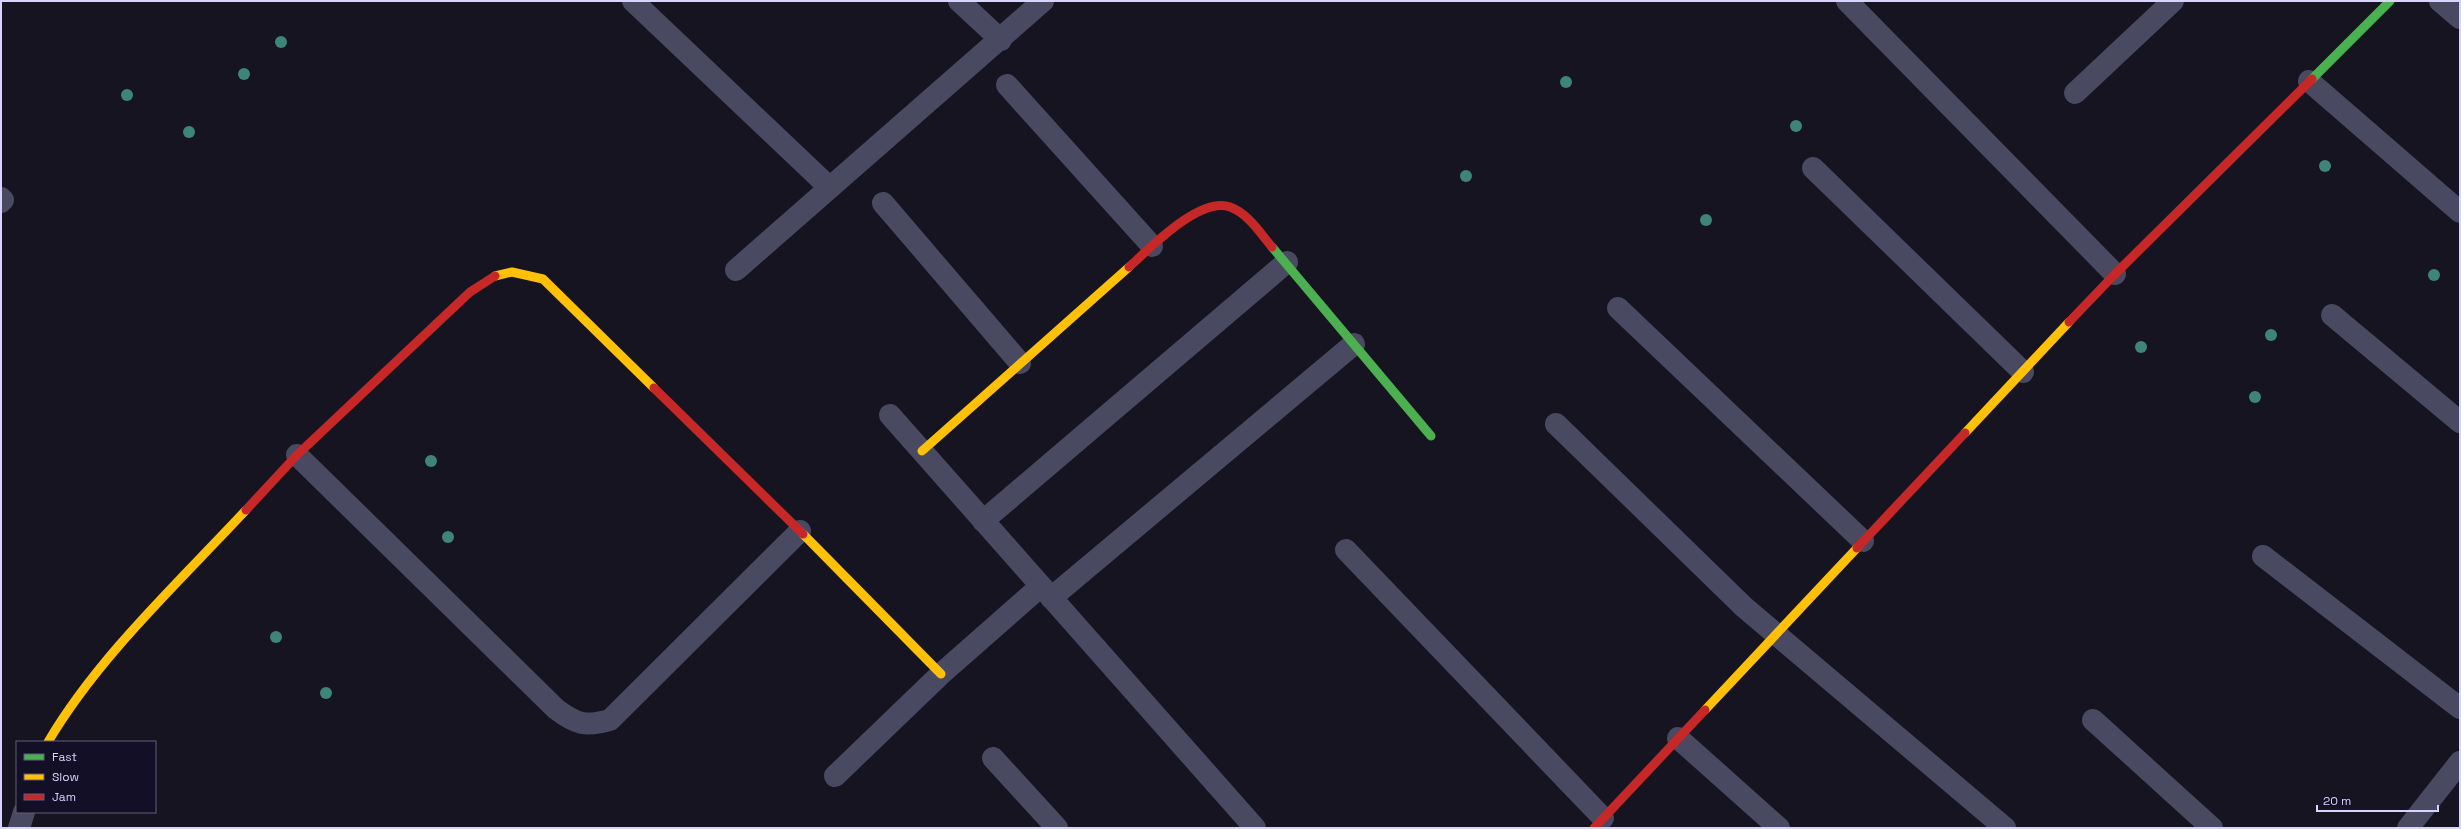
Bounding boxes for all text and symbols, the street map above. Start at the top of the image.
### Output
legend [16,741,156,813]
text: Fast [52,749,77,765]
text: Slow [52,769,79,785]
scale bar [2317,787,2438,813]
text: Jam [52,789,76,805]
text: 20 m [2323,793,2351,809]

